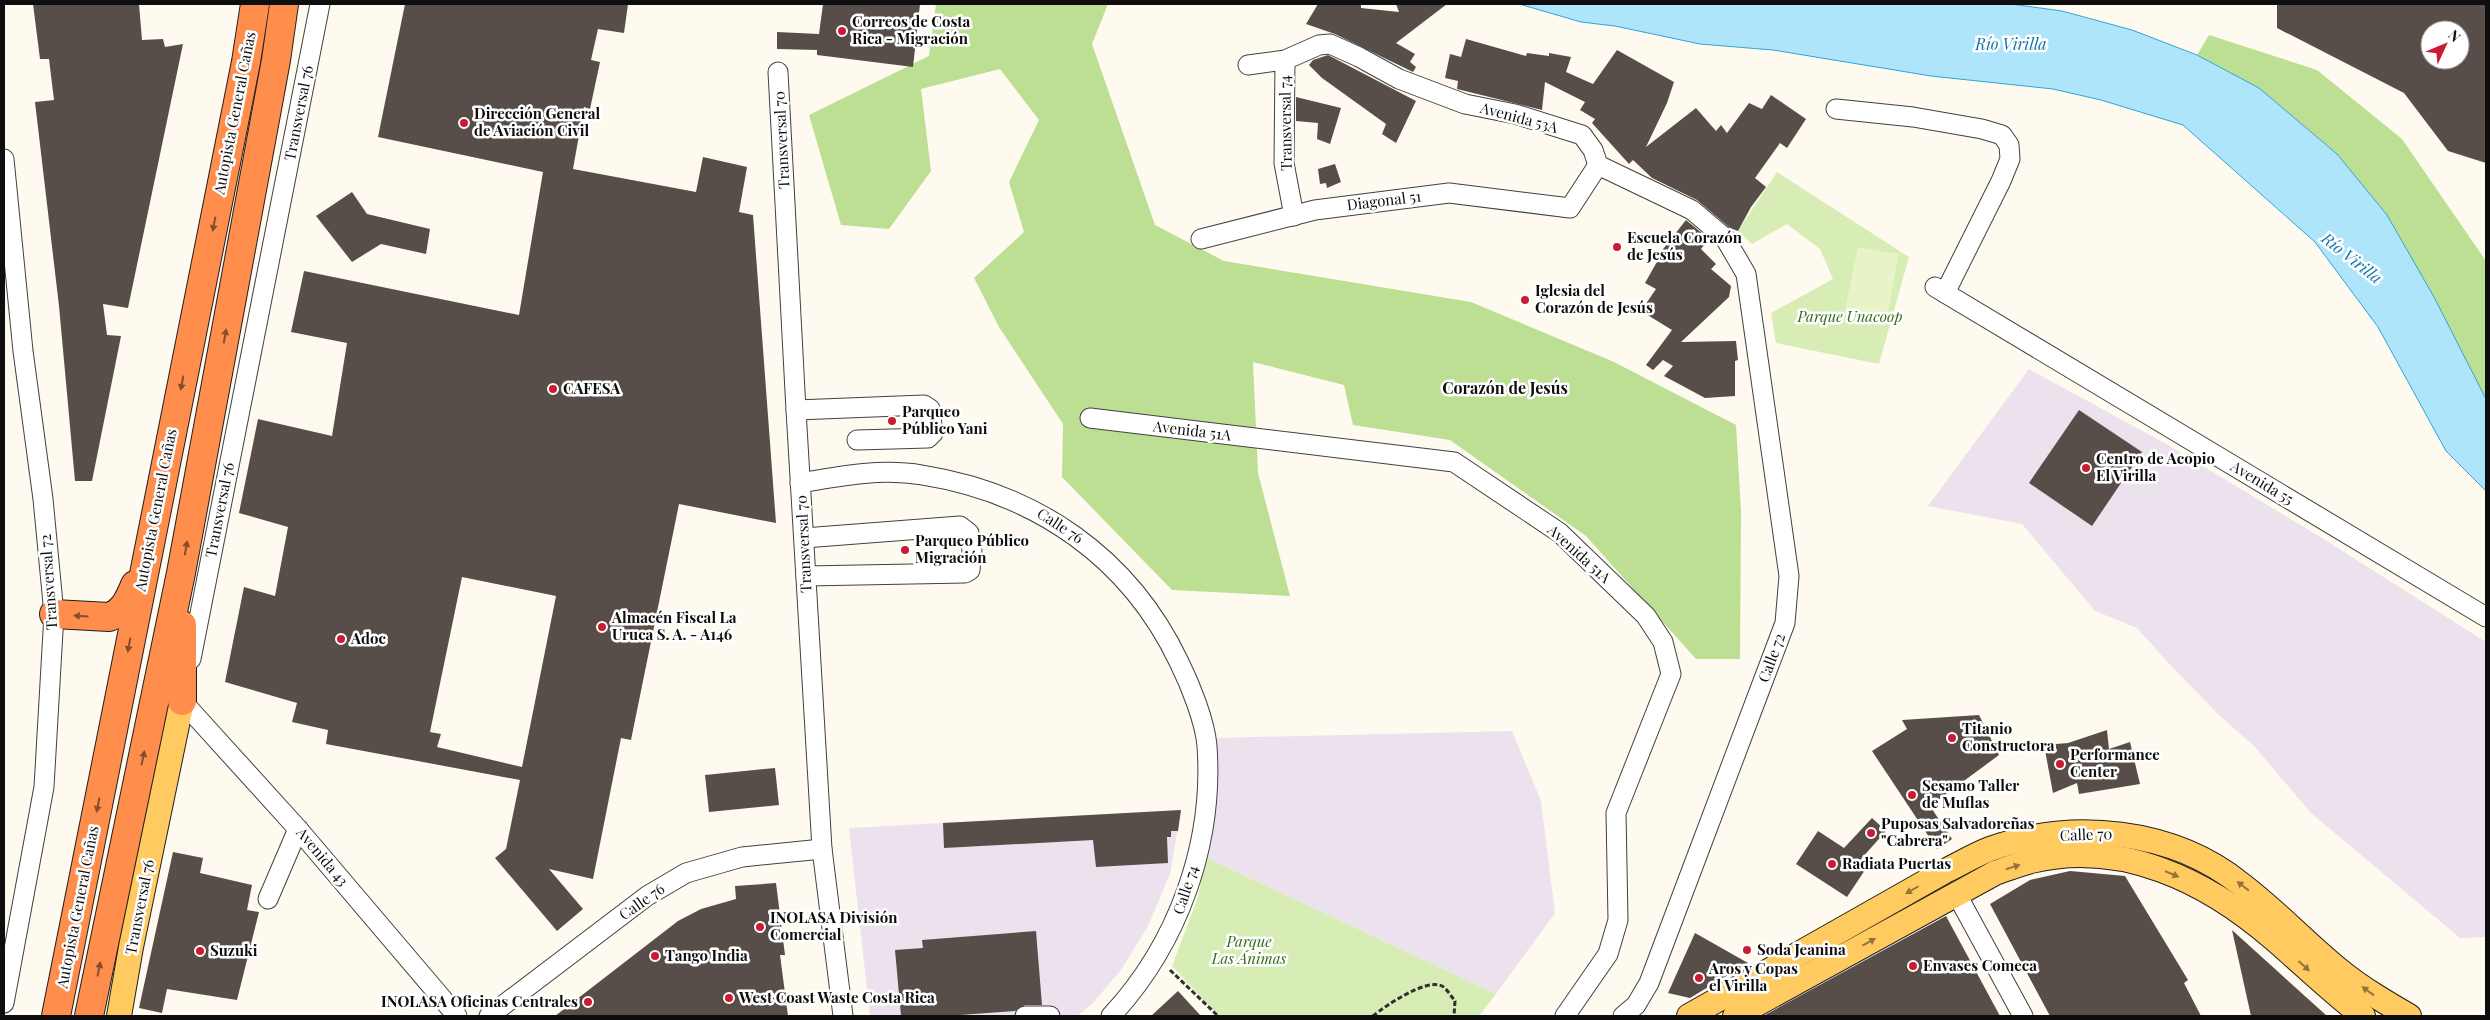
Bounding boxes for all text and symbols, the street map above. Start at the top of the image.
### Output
place label: Correos de Costa Rica - Migración [852,11,971,48]
north arrow [2420,20,2470,70]
marker: Correos de Costa Rica - Migración [836,25,848,37]
text: N [2444,25,2465,46]
street label: Autopista General Cañas [208,30,260,197]
water label: Río Virilla [1974,33,2047,54]
street label: Transversal 76 [279,63,317,162]
street label: Transversal 74 [1274,75,1296,171]
street label: Transversal 70 [768,91,794,189]
street label: Avenida 53A [1477,97,1561,137]
place label: Dirección General de Aviación Civil [474,103,600,140]
marker: Dirección General de Aviación Civil [458,117,470,129]
street label: Diagonal 51 [1345,185,1423,214]
one-way arrow [209,216,217,232]
place label: Escuela Corazón de Jesús [1627,227,1743,264]
water label: Río Virilla [2317,227,2387,288]
marker: Escuela Corazón de Jesús [1611,241,1623,253]
place label: Iglesia del Corazón de Jesús [1535,280,1653,317]
marker: Iglesia del Corazón de Jesús [1519,294,1531,306]
park label: Parque Unacoop [1796,306,1903,326]
one-way arrow [222,328,230,344]
one-way arrow [177,375,185,391]
district label: Corazón de Jesús [1442,377,1568,398]
place label: CAFESA [563,378,621,398]
marker: CAFESA [547,383,559,395]
place label: Parqueo Público Yani [902,401,988,438]
marker: Parqueo Público Yani [886,415,898,427]
street label: Avenida 51A [1151,415,1233,445]
street label: Autopista General Cañas [129,427,181,594]
place label: Centro de Acopio El Virilla [2096,448,2215,485]
street label: Avenida 55 [2227,455,2298,509]
street label: Transversal 76 [200,460,238,559]
marker: Centro de Acopio El Virilla [2080,462,2092,474]
street label: Transversal 70 [790,495,816,593]
street label: Calle 76 [1034,503,1088,548]
street label: Avenida 51A [1543,519,1616,587]
place label: Parqueo Público Migración [915,530,1029,567]
street label: Transversal 72 [35,533,61,631]
one-way arrow [182,540,190,555]
marker: Parqueo Público Migración [899,544,911,556]
place label: Almacén Fiscal La Uruca S. A. - A146 [611,607,737,644]
one-way arrow [72,611,88,619]
marker: Almacén Fiscal La Uruca S. A. - A146 [596,621,608,633]
place label: Adoc [350,628,386,648]
street label: Calle 72 [1753,630,1789,685]
marker: Adoc [335,633,347,645]
one-way arrow [125,638,133,654]
place label: Titanio Constructora [1962,718,2055,755]
marker: Titanio Constructora [1946,732,1958,744]
place label: Performance Center [2070,744,2160,781]
one-way arrow [139,750,147,766]
marker: Performance Center [2054,758,2066,770]
place label: Sesamo Taller de Muflas [1922,775,2019,812]
marker: Sesamo Taller de Muflas [1906,789,1918,801]
one-way arrow [94,797,102,813]
place label: Puposas Salvadoreñas "Cabrera" [1881,813,2034,850]
street label: Avenida 43 [292,822,353,890]
street label: Calle 70 [2059,823,2113,845]
street label: Autopista General Cañas [51,824,103,991]
marker: Puposas Salvadoreñas "Cabrera" [1865,827,1877,839]
place label: Radiata Puertas [1842,853,1951,873]
street label: Transversal 76 [120,857,158,956]
marker: Radiata Puertas [1826,858,1838,870]
one-way arrow [2006,862,2021,870]
street label: Calle 74 [1168,863,1202,917]
one-way arrow [2165,870,2179,878]
street label: Calle 76 [615,878,668,924]
one-way arrow [2237,881,2250,892]
one-way arrow [1906,885,1919,894]
place label: INOLASA División Comercial [770,907,898,944]
marker: INOLASA División Comercial [754,921,766,933]
park label: Parque Las Ánimas [1211,931,1287,968]
one-way arrow [1863,937,1876,946]
place label: Soda Jeanina [1757,939,1846,959]
place label: Suzuki [210,940,258,960]
marker: Soda Jeanina [1741,944,1753,956]
marker: Suzuki [194,945,206,957]
place label: Tango India [665,945,748,965]
marker: Tango India [649,950,661,962]
place label: Envases Comeca [1923,955,2037,975]
place label: Aros y Copas el Virilla [1708,958,1798,995]
one-way arrow [95,960,103,976]
marker: Envases Comeca [1907,960,1919,972]
one-way arrow [2297,960,2309,972]
marker: Aros y Copas el Virilla [1693,972,1705,984]
one-way arrow [2361,986,2374,996]
place label: West Coast Waste Costa Rica [738,987,935,1007]
place label: INOLASA Oficinas Centrales [381,991,578,1011]
marker: West Coast Waste Costa Rica [723,992,735,1004]
marker: INOLASA Oficinas Centrales [582,996,594,1008]

